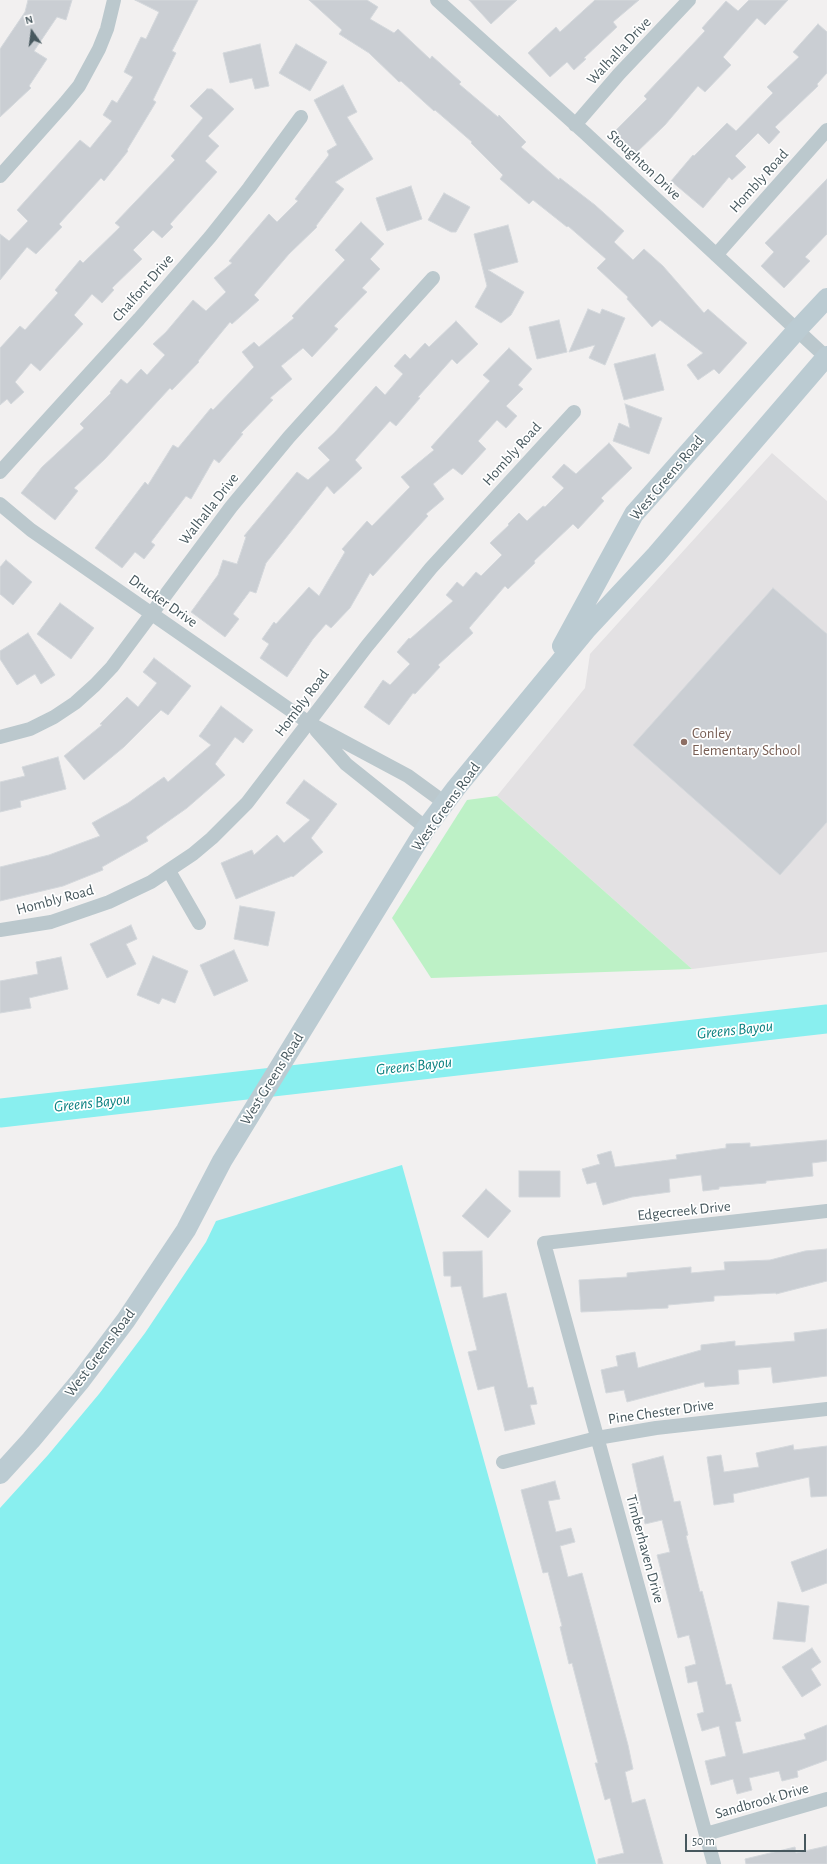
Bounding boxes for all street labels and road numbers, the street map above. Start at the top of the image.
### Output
street label: Walhalla Drive [583,13,655,89]
street label: Stoughton Drive [603,126,685,204]
street label: Hombly Road [726,146,792,216]
street label: Chalfont Drive [109,250,177,326]
street label: Hombly Road [479,419,545,489]
street label: West Greens Road [626,432,708,524]
street label: Walhalla Drive [175,470,243,548]
street label: Drucker Drive [125,571,201,631]
street label: Hombly Road [271,666,333,740]
street label: West Greens Road [408,759,484,855]
street label: Hombly Road [14,881,96,919]
street label: West Greens Road [236,1030,308,1128]
street label: Edgecreek Drive [636,1197,732,1225]
street label: West Greens Road [61,1305,139,1401]
street label: Pine Chester Drive [607,1396,715,1428]
street label: Timberhaven Drive [622,1493,668,1605]
street label: Sandbrook Drive [713,1779,811,1823]

